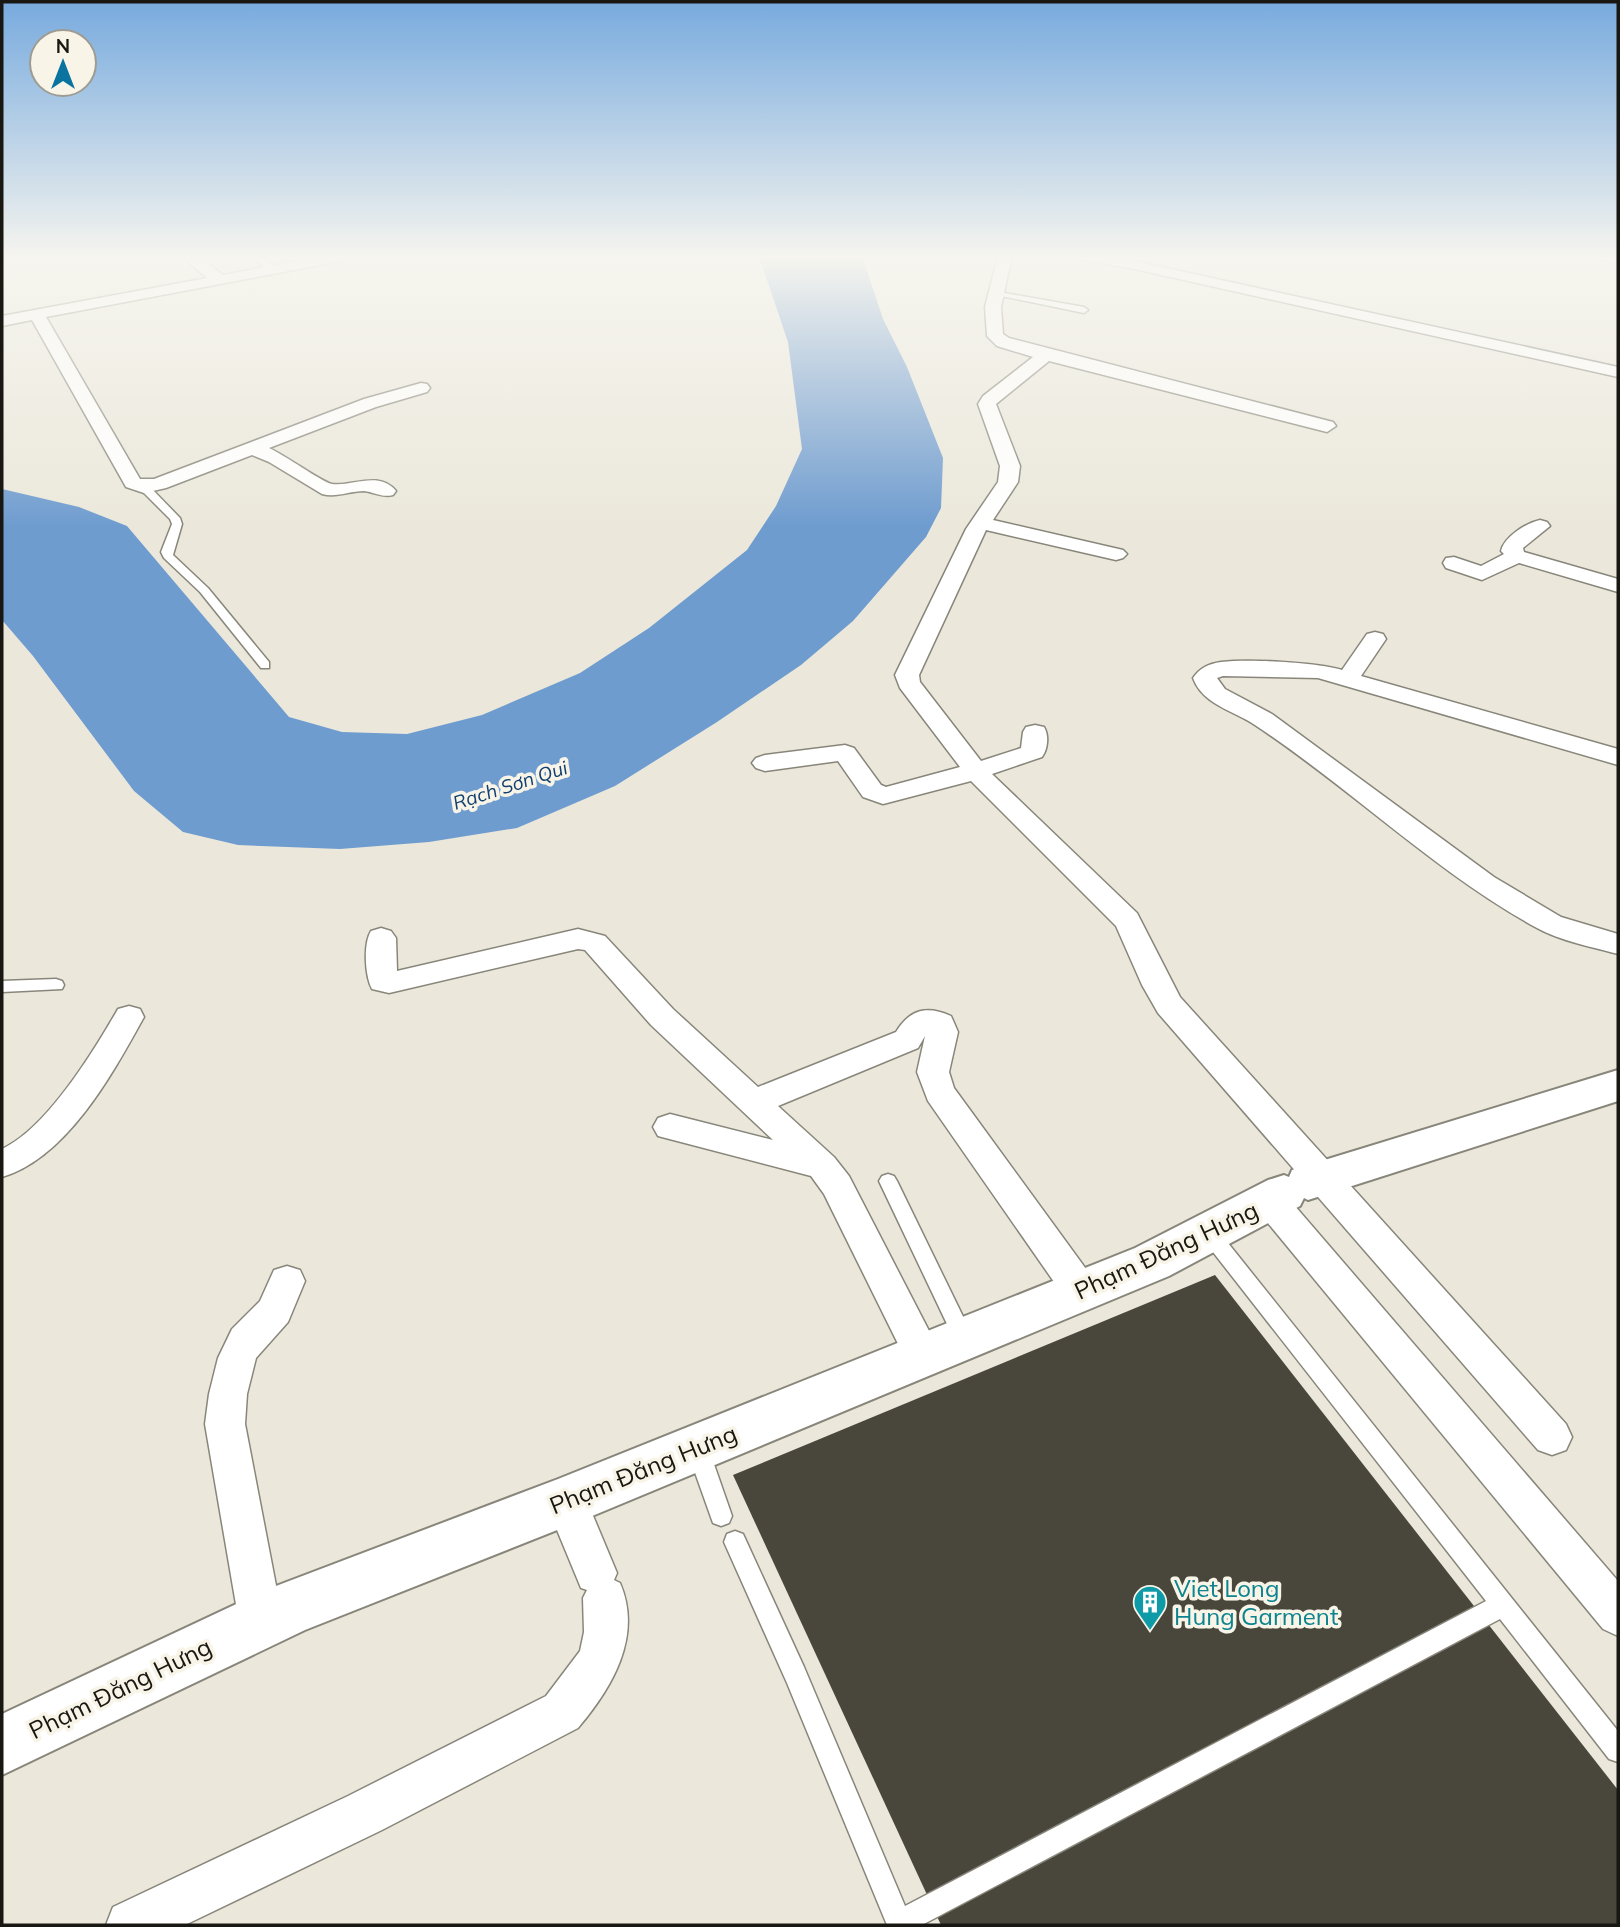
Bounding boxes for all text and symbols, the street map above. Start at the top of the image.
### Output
north arrow [28,28,98,98]
text: N [56,34,70,58]
water label: Rạch Sơn Qui [450,755,571,815]
street label: Phạm Đăng Hưng [1069,1194,1263,1306]
street label: Phạm Đăng Hưng [545,1418,741,1520]
place label: Viet Long Hung Garment [1174,1573,1338,1631]
building icon: Viet Long Hung Garment [1131,1583,1169,1632]
street label: Phạm Đăng Hưng [24,1631,216,1745]

